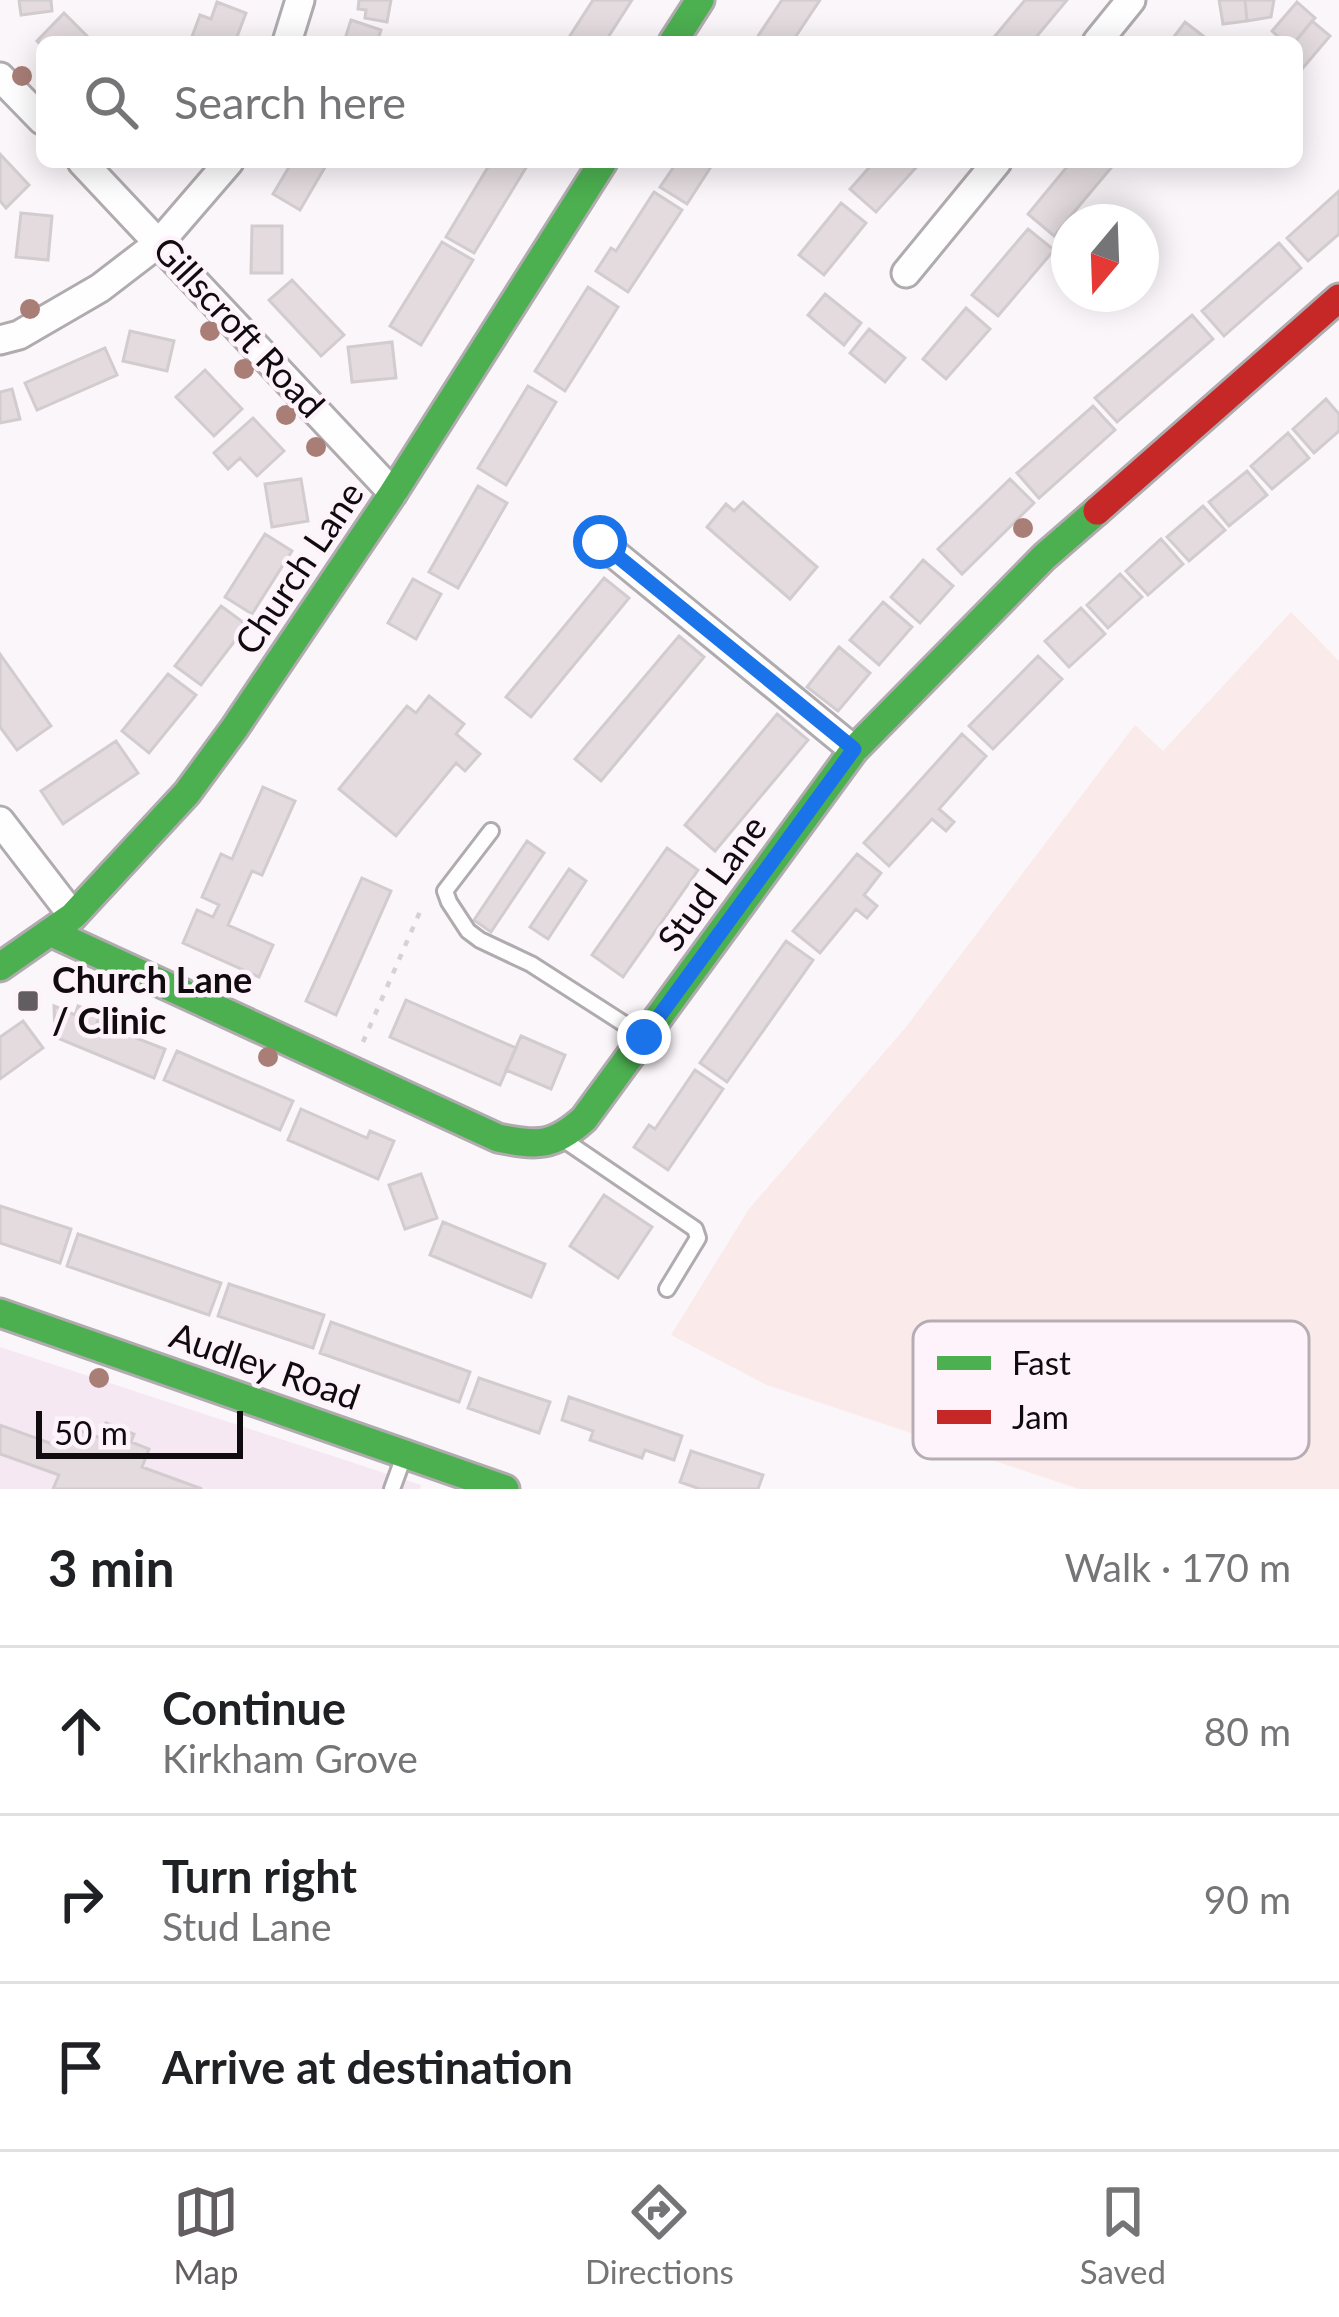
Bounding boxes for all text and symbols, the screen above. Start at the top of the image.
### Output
search box [36,36,1303,168]
icon: search [78,69,144,135]
text: Search here [174,75,406,129]
north arrow [1051,204,1159,312]
street label: Gillscroft Road [145,227,334,426]
street label: Church Lane [224,473,372,662]
route start [573,515,627,569]
street label: Stud Lane [647,806,775,959]
place label: Church Lane / Clinic [52,957,252,1042]
marker: Church Lane / Clinic [15,988,41,1014]
route end [617,1010,671,1064]
street label: Audley Road [165,1312,366,1418]
legend [913,1321,1309,1459]
text: Fast [1012,1342,1071,1382]
text: Jam [1012,1396,1069,1436]
scale bar [36,1405,243,1458]
text: 50 m [54,1412,128,1452]
text: 3 min [48,1537,174,1598]
text: Walk · 170 m [1064,1544,1291,1590]
text: Continue [162,1681,346,1735]
icon: ahead [48,1698,114,1764]
text: 80 m [1204,1708,1291,1754]
text: Kirkham Grove [162,1735,418,1781]
text: Turn right [162,1849,357,1903]
icon: right [48,1866,114,1932]
text: 90 m [1204,1876,1291,1922]
text: Stud Lane [162,1903,332,1949]
icon: arrive [48,2034,114,2100]
text: Arrive at destination [162,2040,573,2094]
tab: Map [173,2179,239,2291]
tab: Directions [585,2179,734,2291]
tab: Saved [1080,2179,1166,2291]

